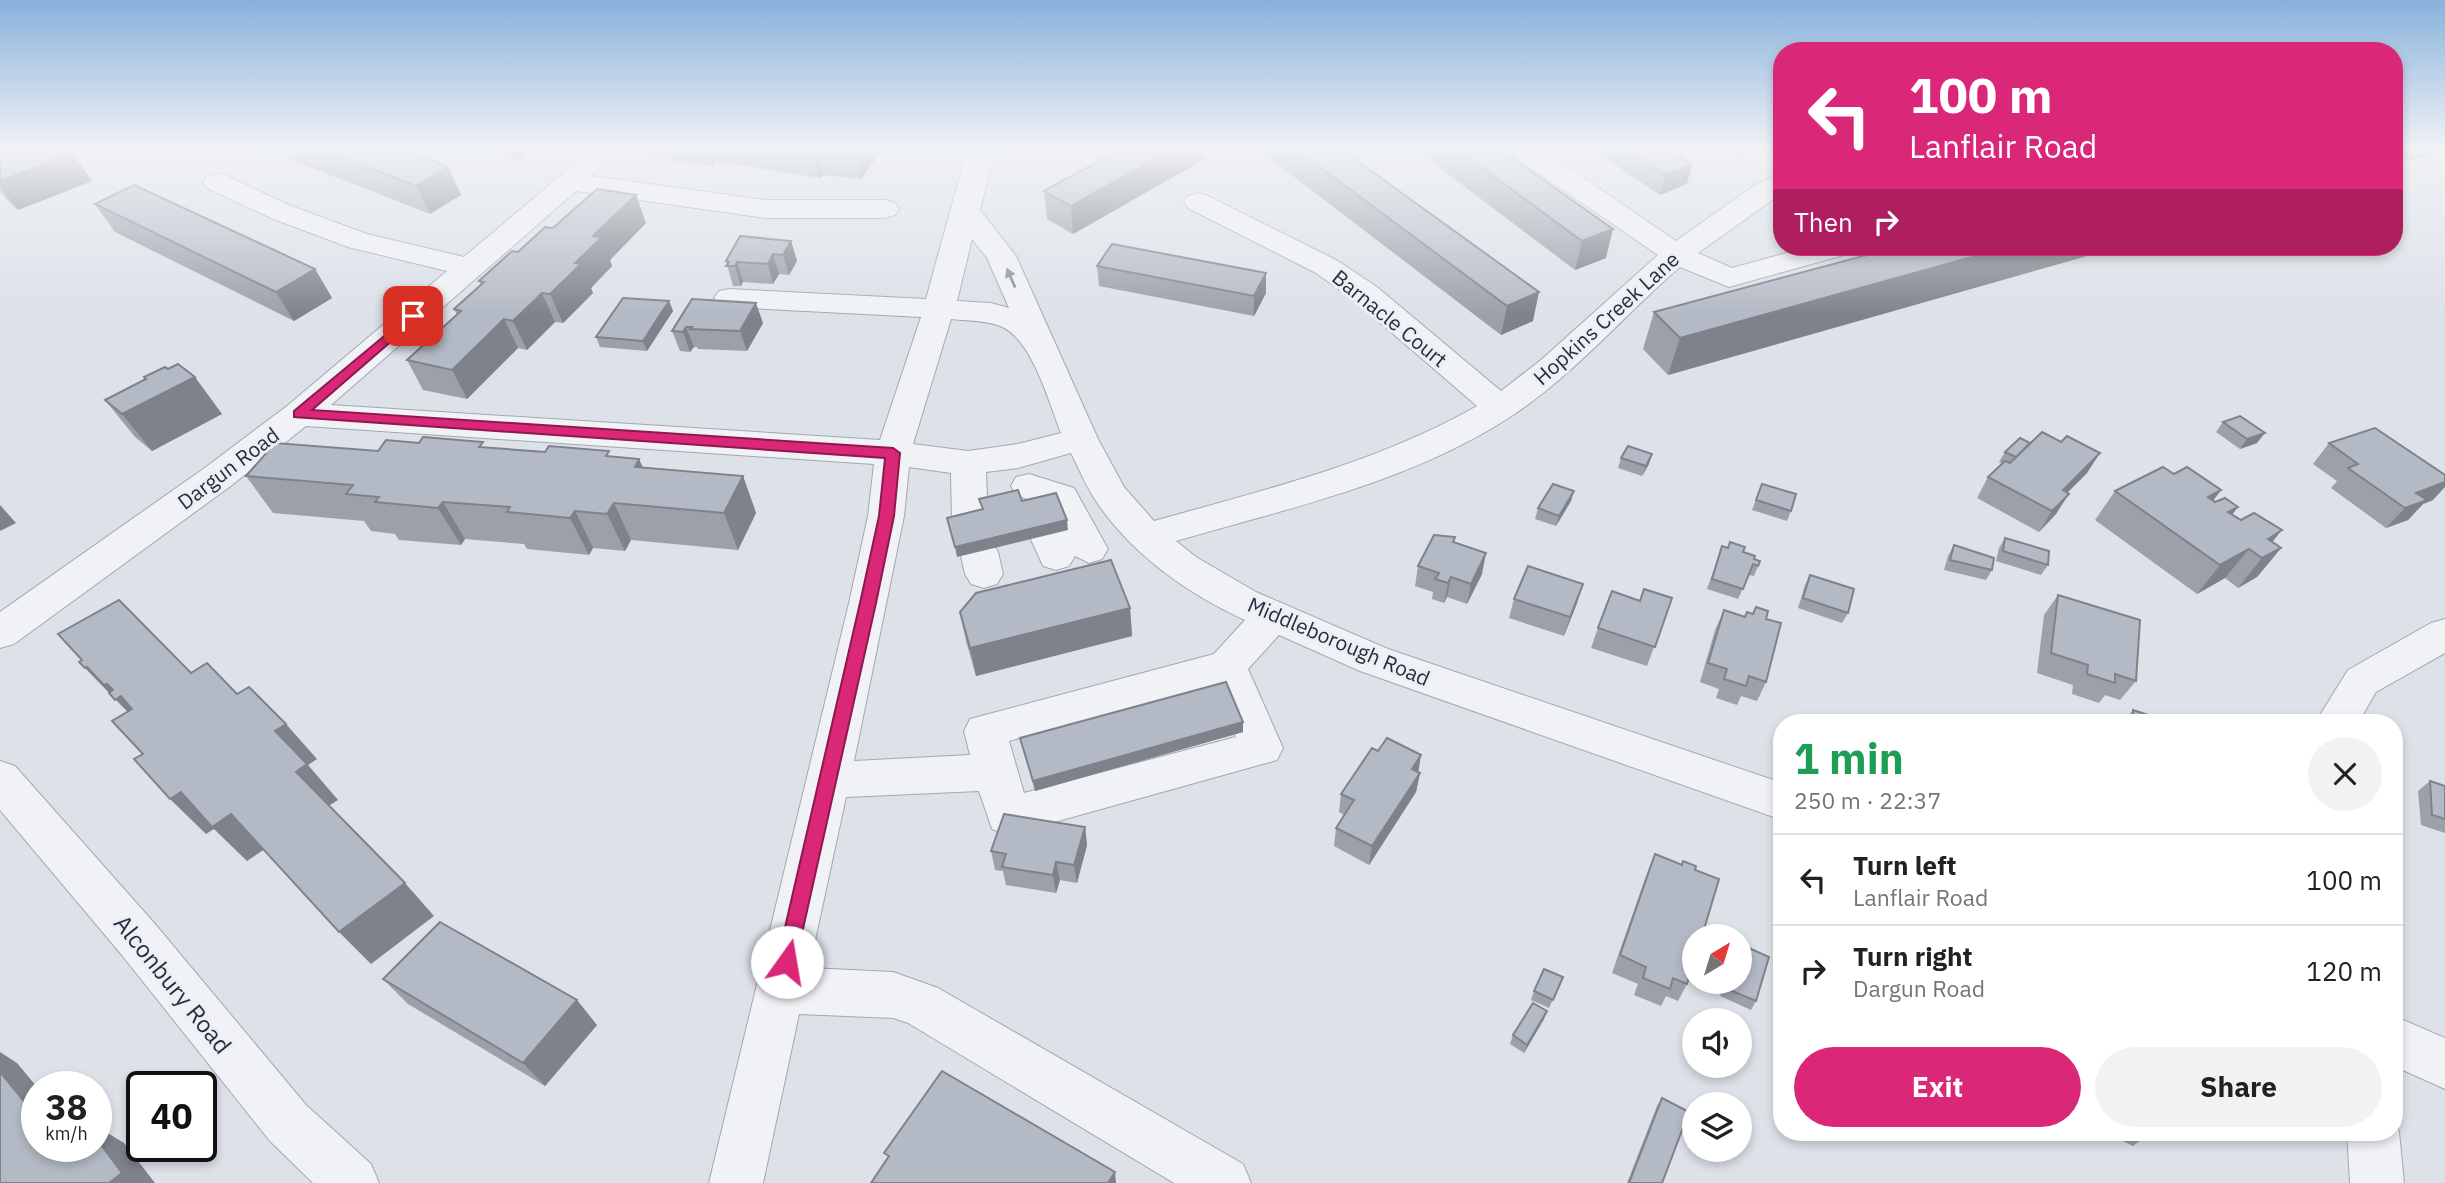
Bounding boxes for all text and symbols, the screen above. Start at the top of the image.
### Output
text: 100 m [1909,63,2053,126]
icon: left [1794,70,1885,161]
text: Lanflair Road [1909,125,2097,167]
icon: right [1867,203,1905,241]
text: Then [1794,205,1853,239]
street label: Hopkins Creek Lane [1527,245,1685,391]
street label: Barnacle Court [1327,263,1453,373]
one-way arrow [1005,267,1016,288]
pin [383,286,443,346]
icon: arrive [394,297,432,335]
street label: Dargun Road [171,421,285,515]
street label: Middleborough Road [1244,590,1434,692]
text: 1 min [1794,731,1904,786]
button: close [2308,737,2382,811]
text: 250 m · 22:37 [1794,785,1941,815]
text: Turn left [1853,848,1956,882]
icon: left [1794,861,1832,899]
text: 100 m [2306,863,2382,897]
text: Lanflair Road [1853,882,1988,912]
street label: Alconbury Road [107,908,239,1060]
north arrow [1682,924,1752,994]
map controls [1682,924,1752,1162]
position arrow [750,925,824,999]
text: Turn right [1853,939,1972,973]
icon: right [1794,952,1832,990]
text: 120 m [2306,954,2382,988]
text: Dargun Road [1853,973,1985,1003]
button: sound [1682,1008,1752,1078]
button: Exit [1794,1047,2081,1127]
button: Share [2095,1047,2382,1127]
speed limit sign: 40 [126,1071,217,1162]
text: 38 [45,1084,88,1130]
button: layers [1682,1092,1752,1162]
text: km/h [45,1122,88,1145]

